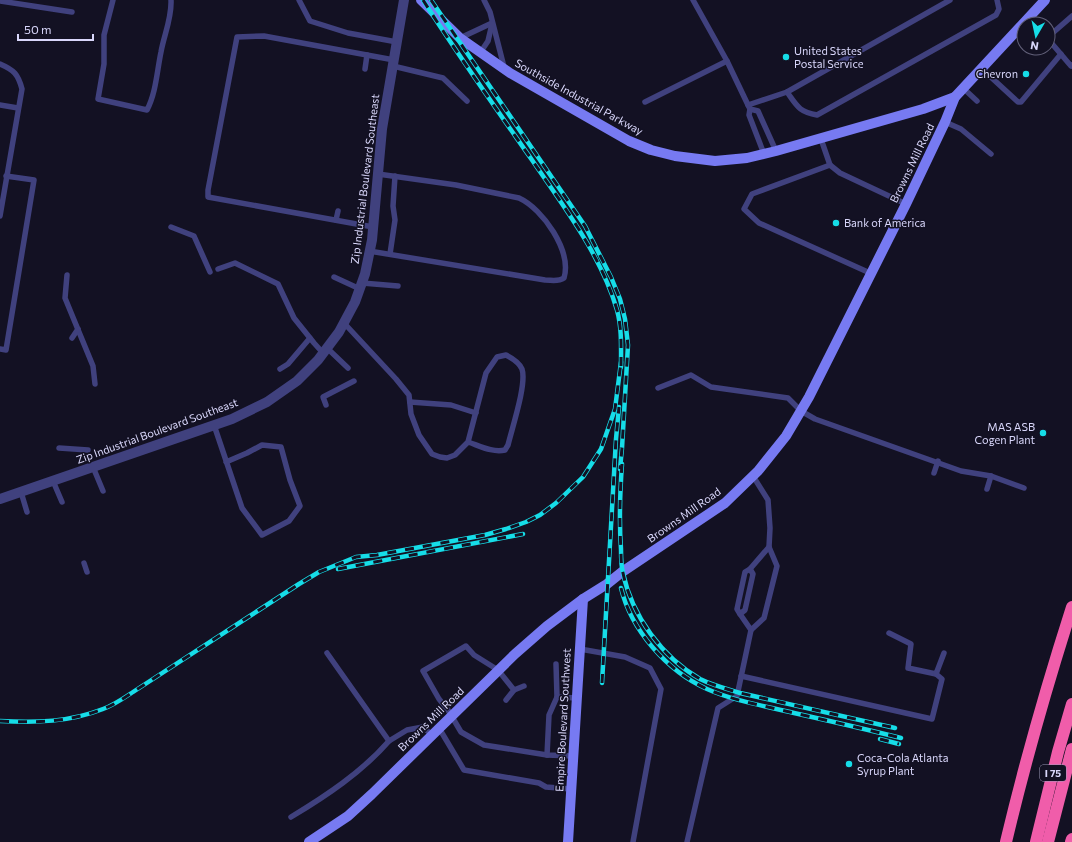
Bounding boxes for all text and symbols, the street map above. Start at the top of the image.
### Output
scale bar [18,16,93,42]
north arrow [1016,16,1056,56]
text: 50 m [24,22,52,36]
text: N [1029,39,1039,53]
place label: United States Postal Service [794,44,864,70]
marker: United States Postal Service [781,52,791,62]
street label: Southside Industrial Parkway [513,56,646,137]
place label: Chevron [976,67,1018,80]
marker: Chevron [1021,69,1031,79]
street label: Zip Industrial Boulevard Southeast [348,93,381,265]
street label: Browns Mill Road [887,121,936,205]
place label: Bank of America [844,216,926,229]
marker: Bank of America [831,218,841,228]
street label: Zip Industrial Boulevard Southeast [74,395,240,466]
place label: MAS ASB Cogen Plant [975,420,1035,446]
marker: MAS ASB Cogen Plant [1038,428,1048,438]
street label: Browns Mill Road [644,484,723,545]
street label: Empire Boulevard Southwest [552,647,573,792]
street label: Browns Mill Road [395,684,466,753]
place label: Coca-Cola Atlanta Syrup Plant [857,751,948,777]
marker: Coca-Cola Atlanta Syrup Plant [844,759,854,769]
road number: I 75 [1040,765,1066,781]

